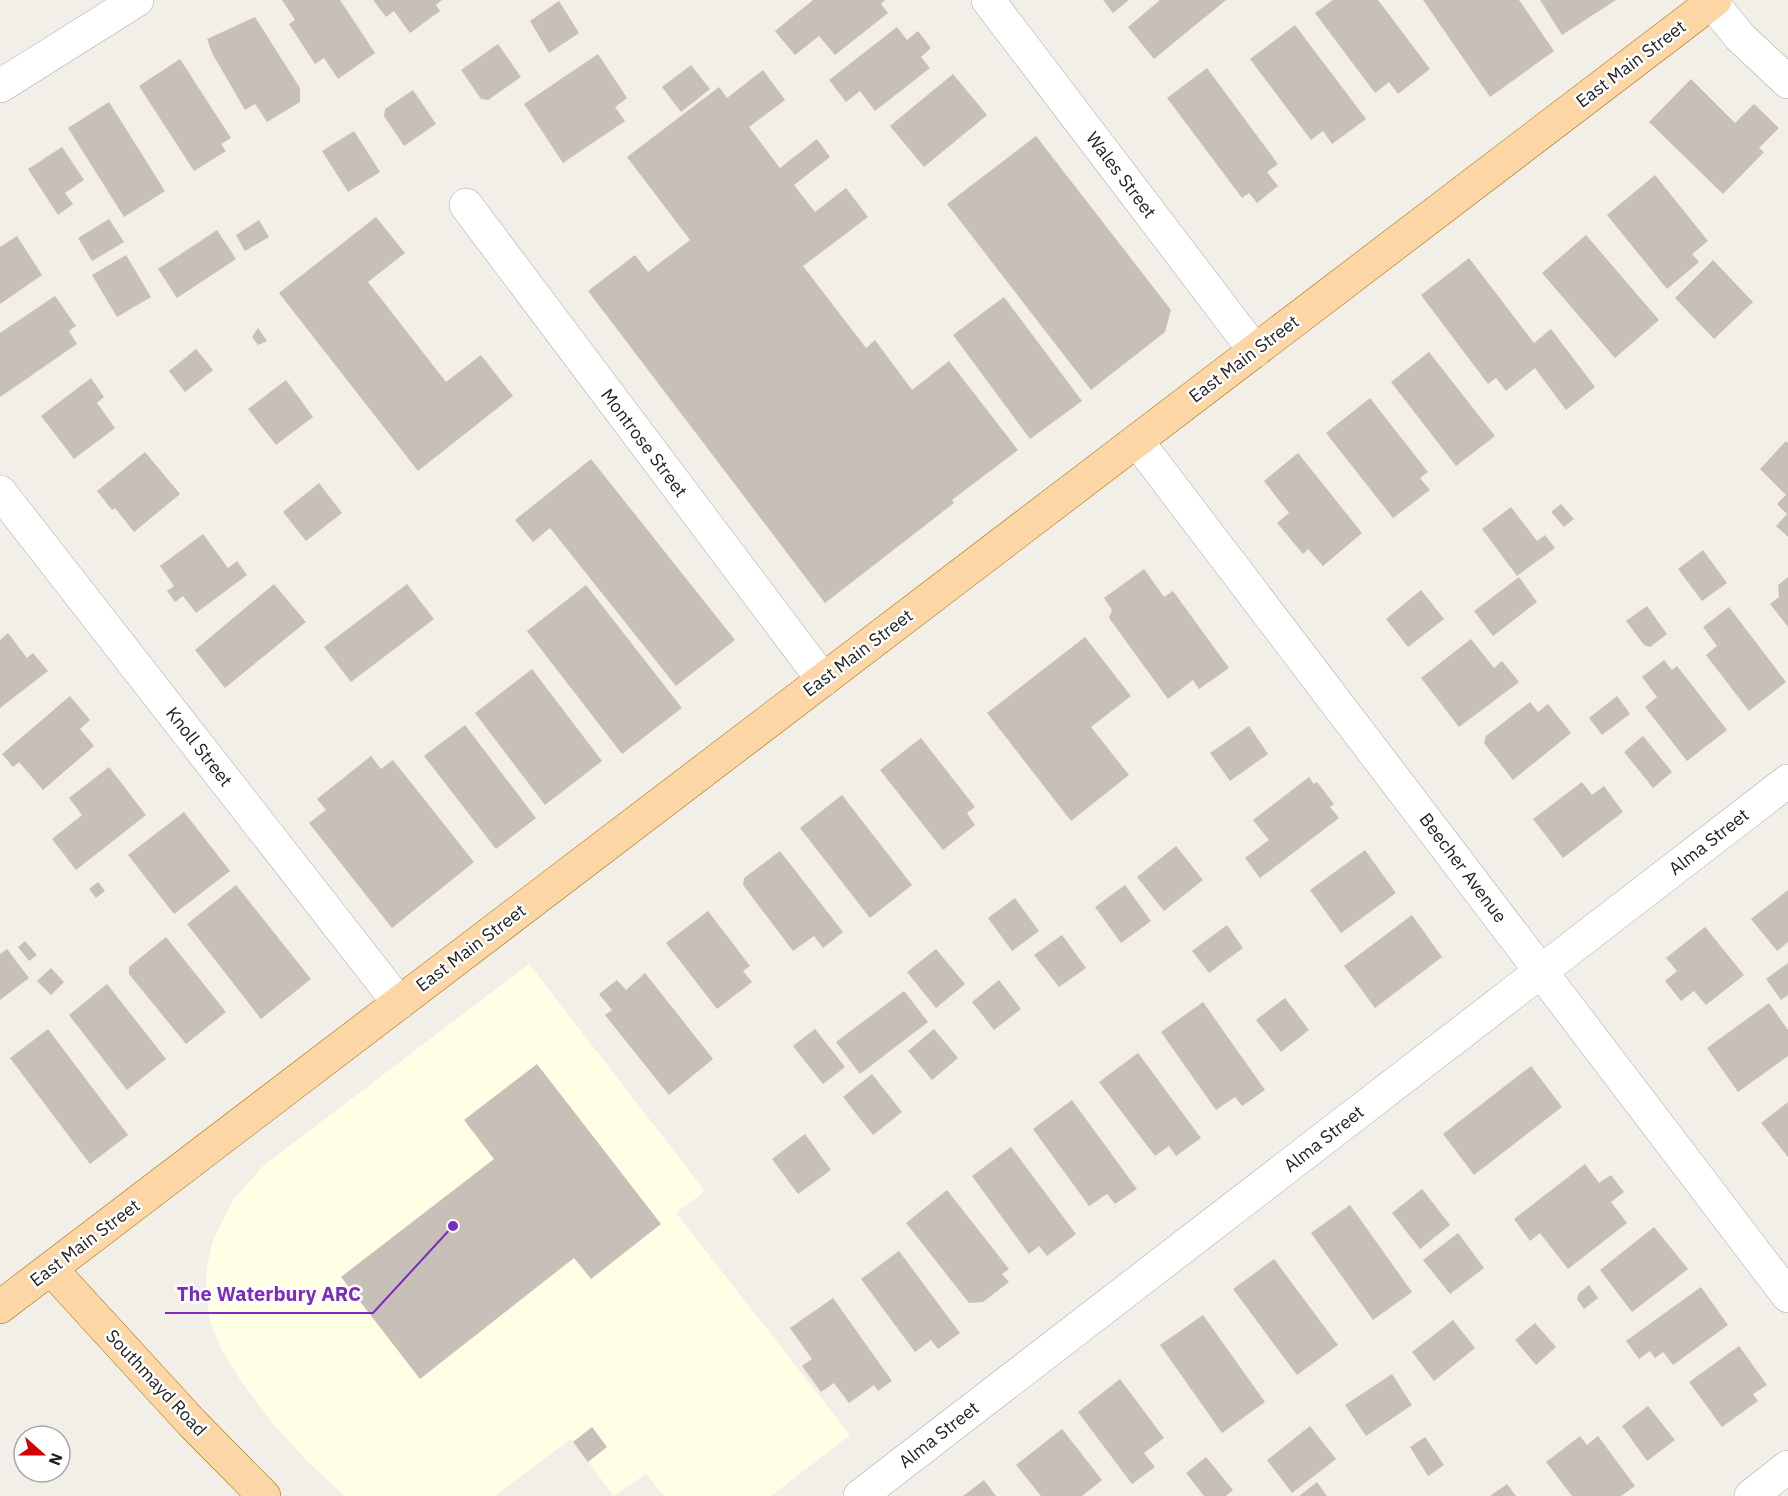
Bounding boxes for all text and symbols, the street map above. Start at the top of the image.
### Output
street label: East Main Street [1571,15,1690,112]
street label: Wales Street [1081,127,1161,223]
street label: East Main Street [1184,310,1303,407]
street label: Montrose Street [596,384,693,502]
street label: East Main Street [798,604,917,701]
street label: Knoll Street [161,702,238,791]
street label: Alma Street [1664,803,1753,880]
street label: Beecher Avenue [1415,808,1512,927]
street label: East Main Street [411,899,530,996]
street label: Alma Street [1279,1100,1368,1177]
street label: East Main Street [25,1194,144,1291]
callout: The Waterbury ARC [165,1275,373,1313]
text: The Waterbury ARC [177,1280,361,1307]
street label: Southmayd Road [101,1325,212,1441]
street label: Alma Street [894,1396,983,1473]
north arrow [12,1424,72,1484]
text: N [45,1450,67,1468]

